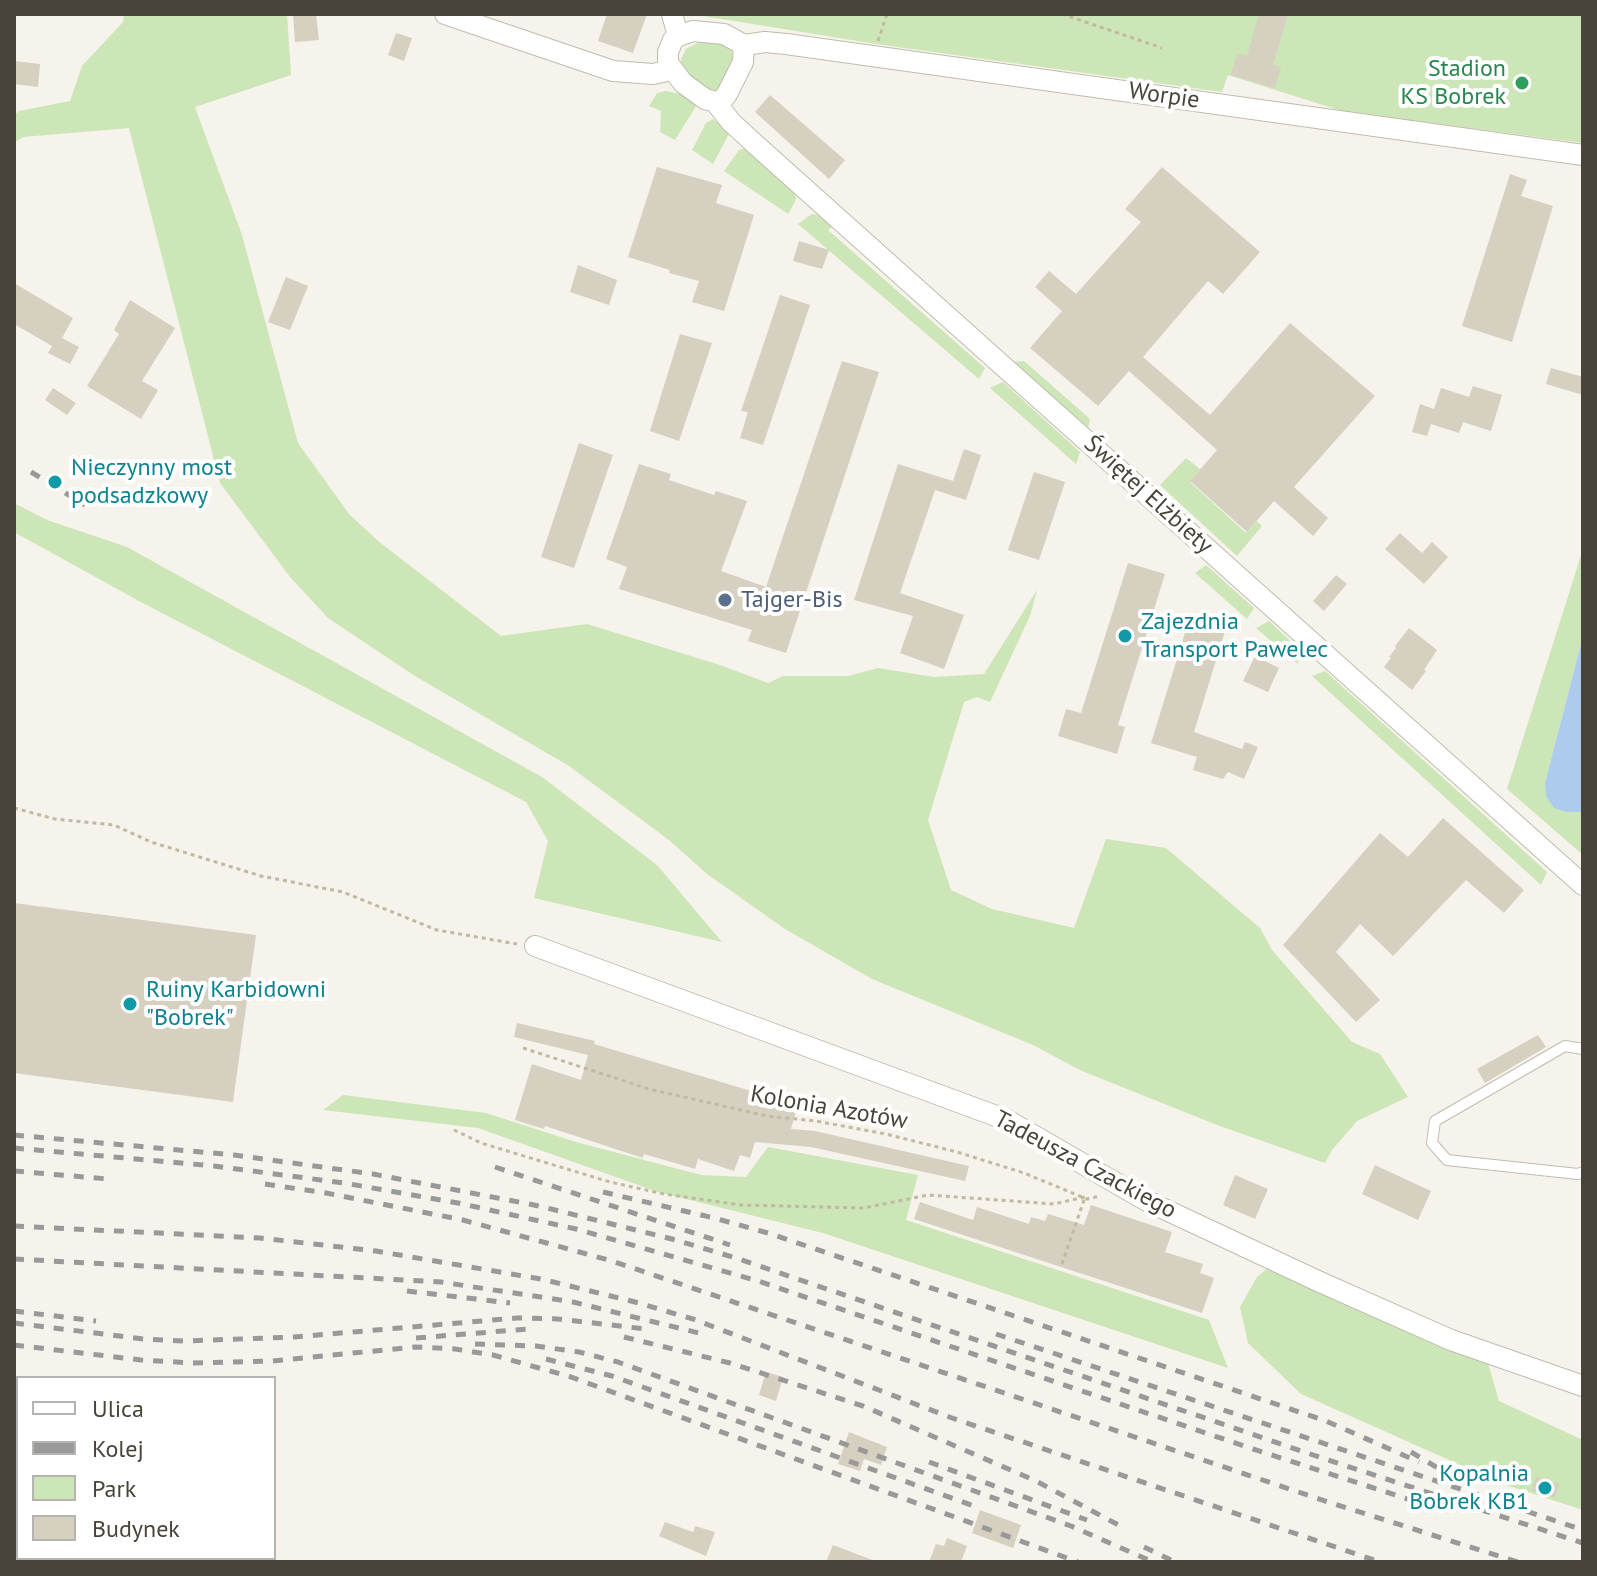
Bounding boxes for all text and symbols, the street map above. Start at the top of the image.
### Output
place label: Stadion KS Bobrek [1401,55,1506,111]
marker: Stadion KS Bobrek [1513,74,1531,92]
street label: Worpie [1127,77,1201,115]
street label: Świętej Elżbiety [1078,430,1218,560]
place label: Nieczynny most podsadzkowy [71,454,232,510]
marker: Nieczynny most podsadzkowy [46,473,64,491]
place label: Tajger-Bis [741,586,843,614]
marker: Tajger-Bis [716,591,734,609]
place label: Zajezdnia Transport Pawelec [1141,608,1328,664]
marker: Zajezdnia Transport Pawelec [1116,627,1134,645]
place label: Ruiny Karbidowni "Bobrek" [146,976,326,1032]
marker: Ruiny Karbidowni "Bobrek" [121,995,139,1013]
street label: Kolonia Azotów [748,1080,910,1136]
street label: Tadeusza Czackiego [989,1105,1181,1225]
legend [16,1376,276,1560]
text: Ulica [92,1393,144,1424]
text: Kolej [92,1433,144,1464]
place label: Kopalnia Bobrek KB1 [1409,1460,1529,1516]
text: Park [92,1473,136,1504]
marker: Kopalnia Bobrek KB1 [1536,1479,1554,1497]
text: Budynek [92,1513,180,1544]

